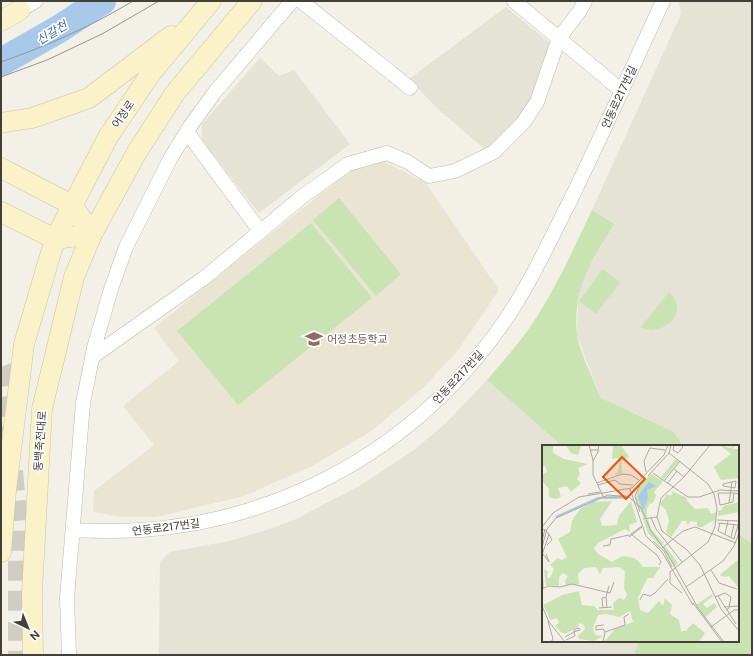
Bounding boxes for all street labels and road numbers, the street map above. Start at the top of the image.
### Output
street label: 언동로217번길 [599,64,639,130]
street label: 어정로 [110,98,136,130]
street label: 언동로217번길 [430,348,486,406]
street label: 동백죽전대로 [32,410,48,472]
street label: 언동로217번길 [131,517,201,537]

